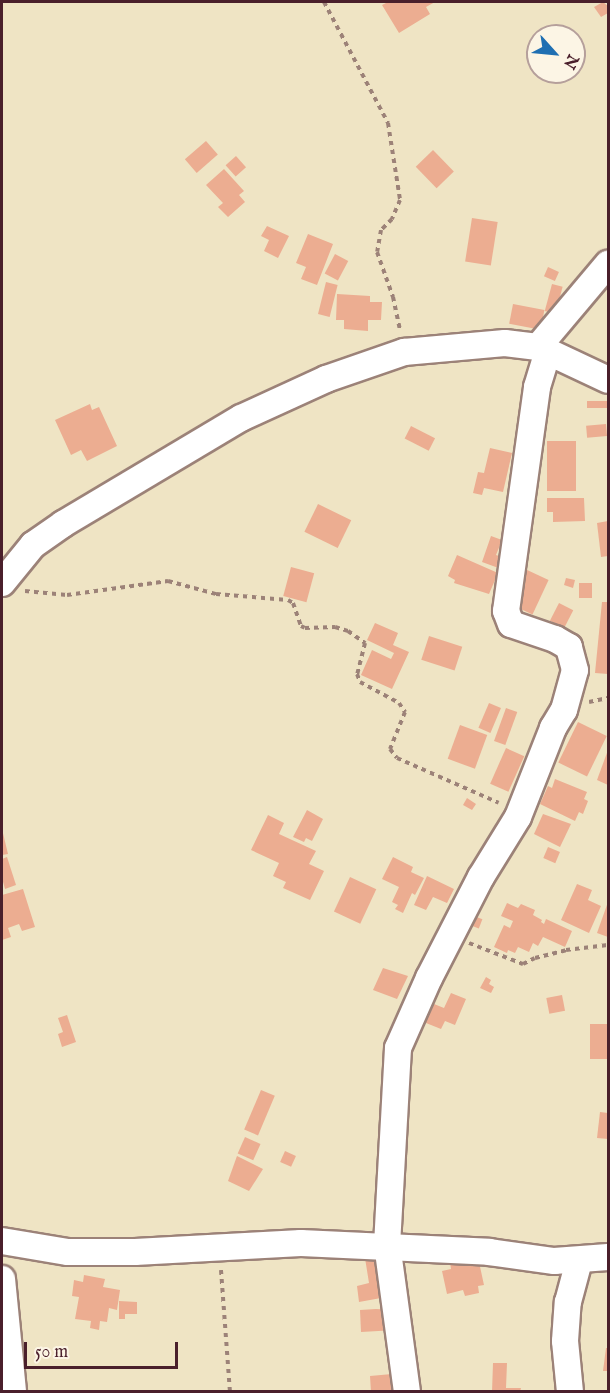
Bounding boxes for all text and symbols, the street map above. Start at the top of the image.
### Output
north arrow [526,24,586,84]
text: N [558,51,582,72]
scale bar [27,1330,182,1368]
text: 50 m [35,1341,68,1364]

